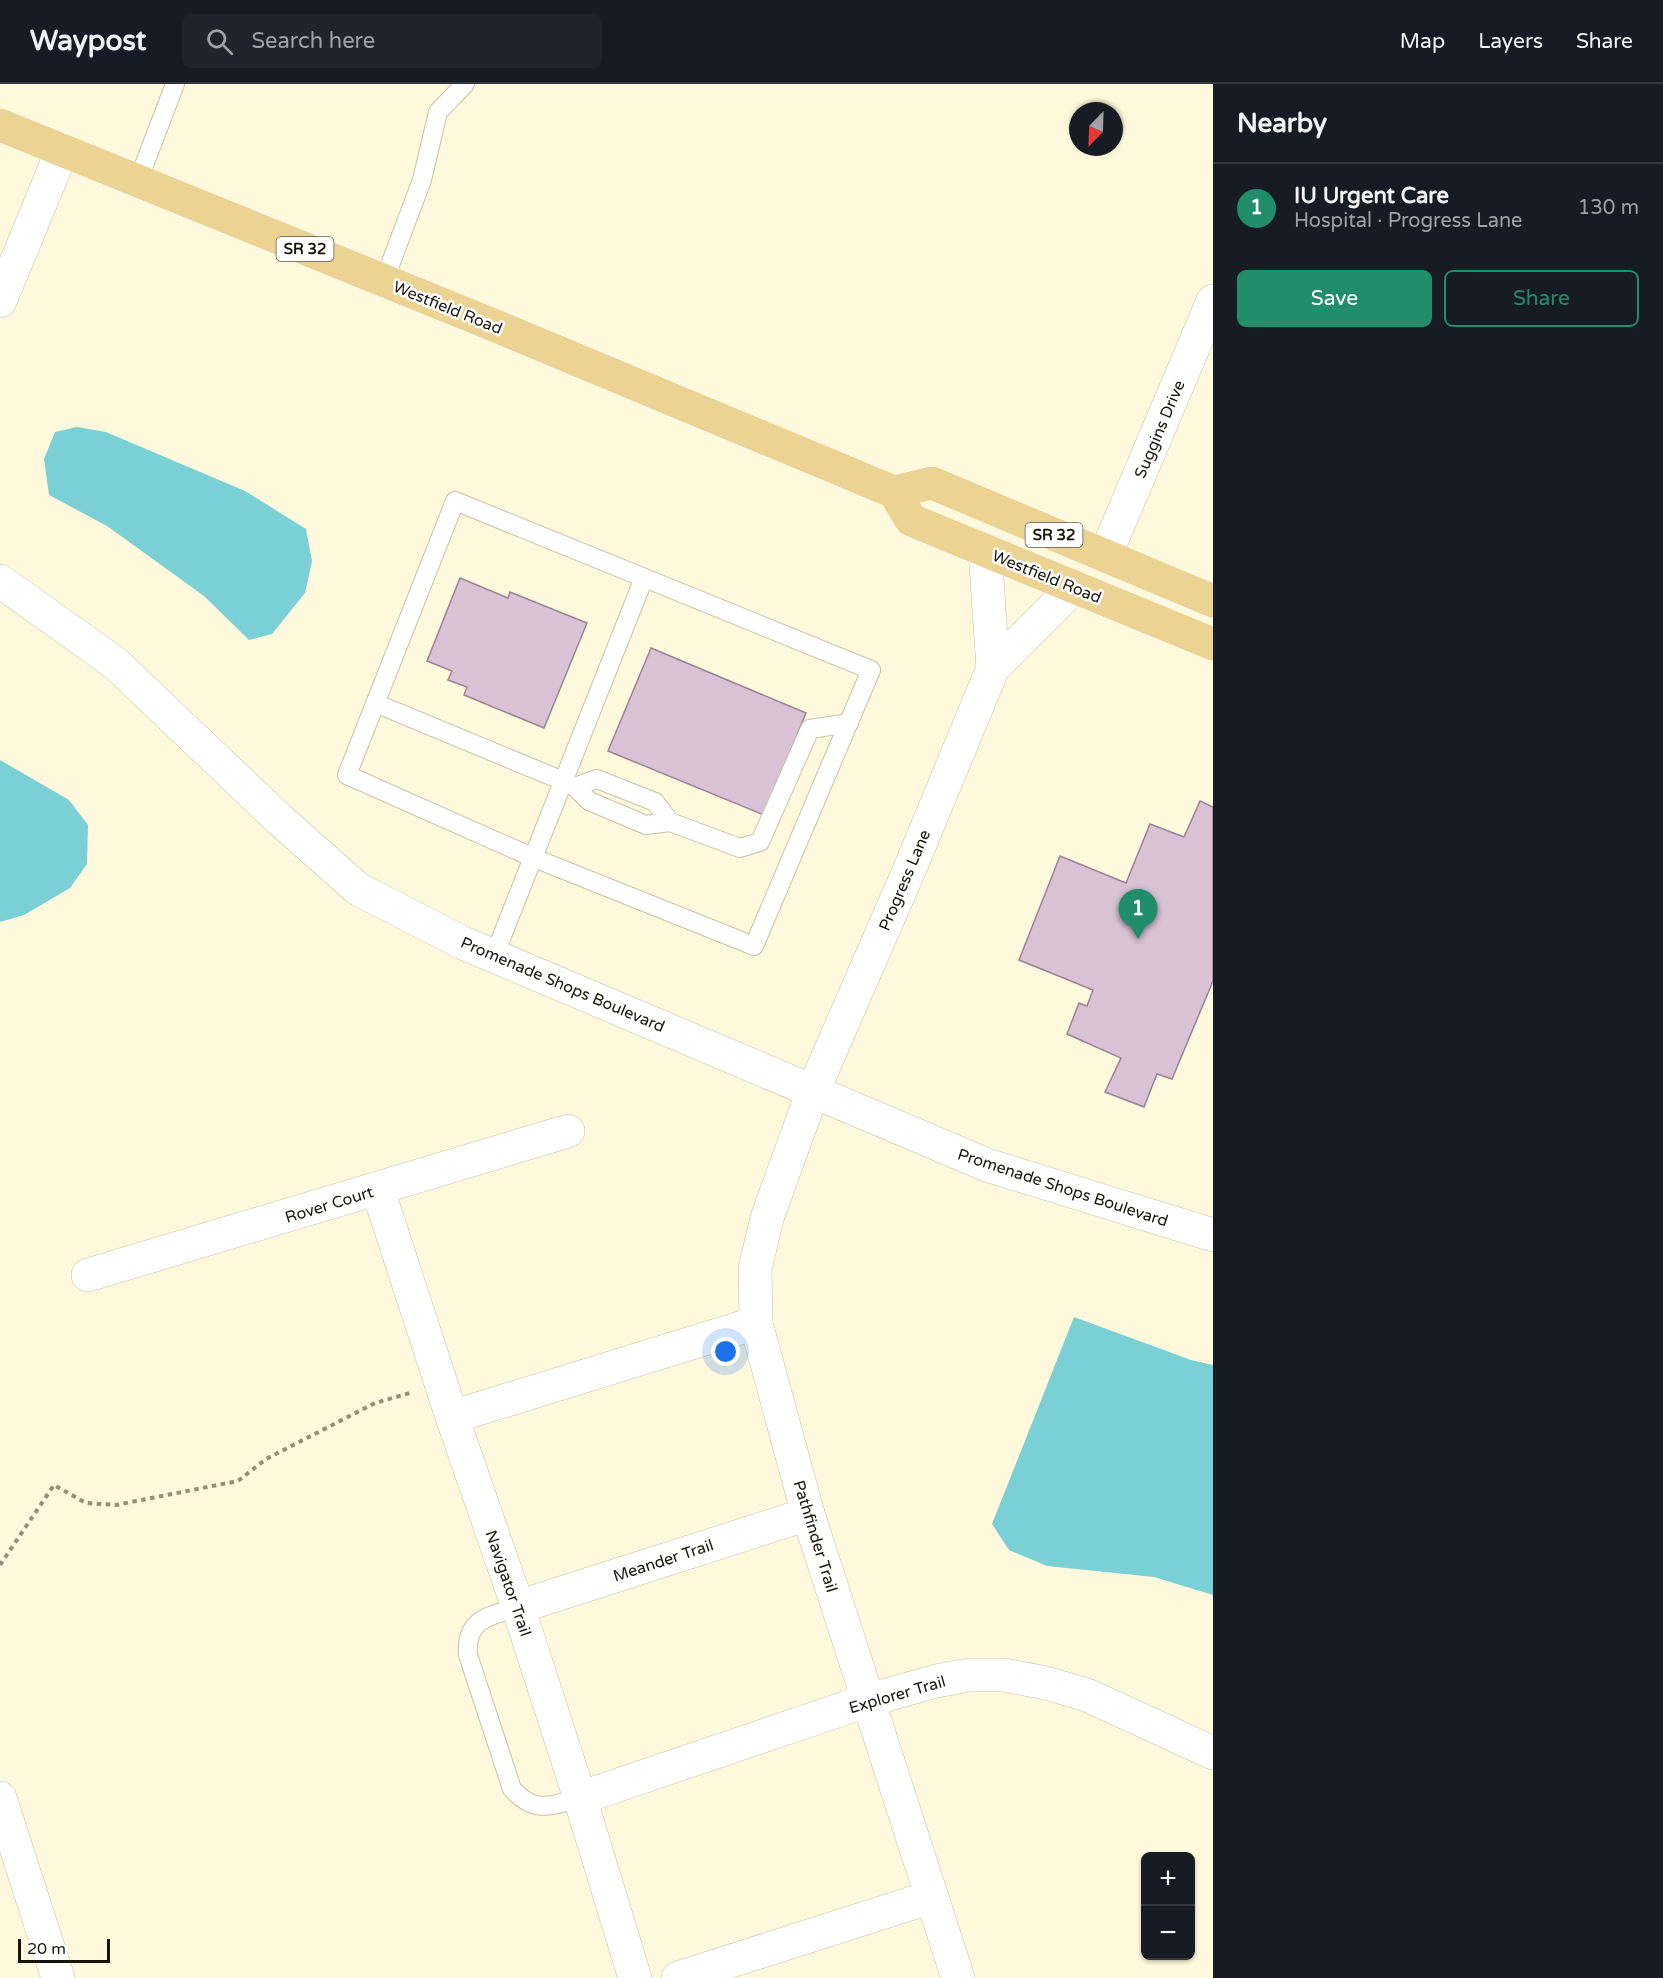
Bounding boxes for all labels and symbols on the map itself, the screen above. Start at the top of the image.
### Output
north arrow [1069,102,1123,156]
road number: SR 32 [276,237,334,261]
street label: Westfield Road [390,277,505,339]
street label: Suggins Drive [1130,377,1190,481]
road number: SR 32 [1026,523,1082,547]
street label: Westfield Road [989,546,1104,608]
street label: Progress Lane [875,827,935,934]
pin: 1 [1118,890,1158,939]
street label: Promenade Shops Boulevard [457,933,668,1037]
street label: Promenade Shops Boulevard [955,1144,1170,1231]
street label: Rover Court [283,1182,376,1228]
your location [711,1337,740,1366]
street label: Pathfinder Trail [789,1478,842,1595]
street label: Navigator Trail [481,1528,536,1639]
street label: Meander Trail [611,1535,716,1587]
street label: Explorer Trail [847,1672,948,1718]
scale bar [18,1936,110,1964]

